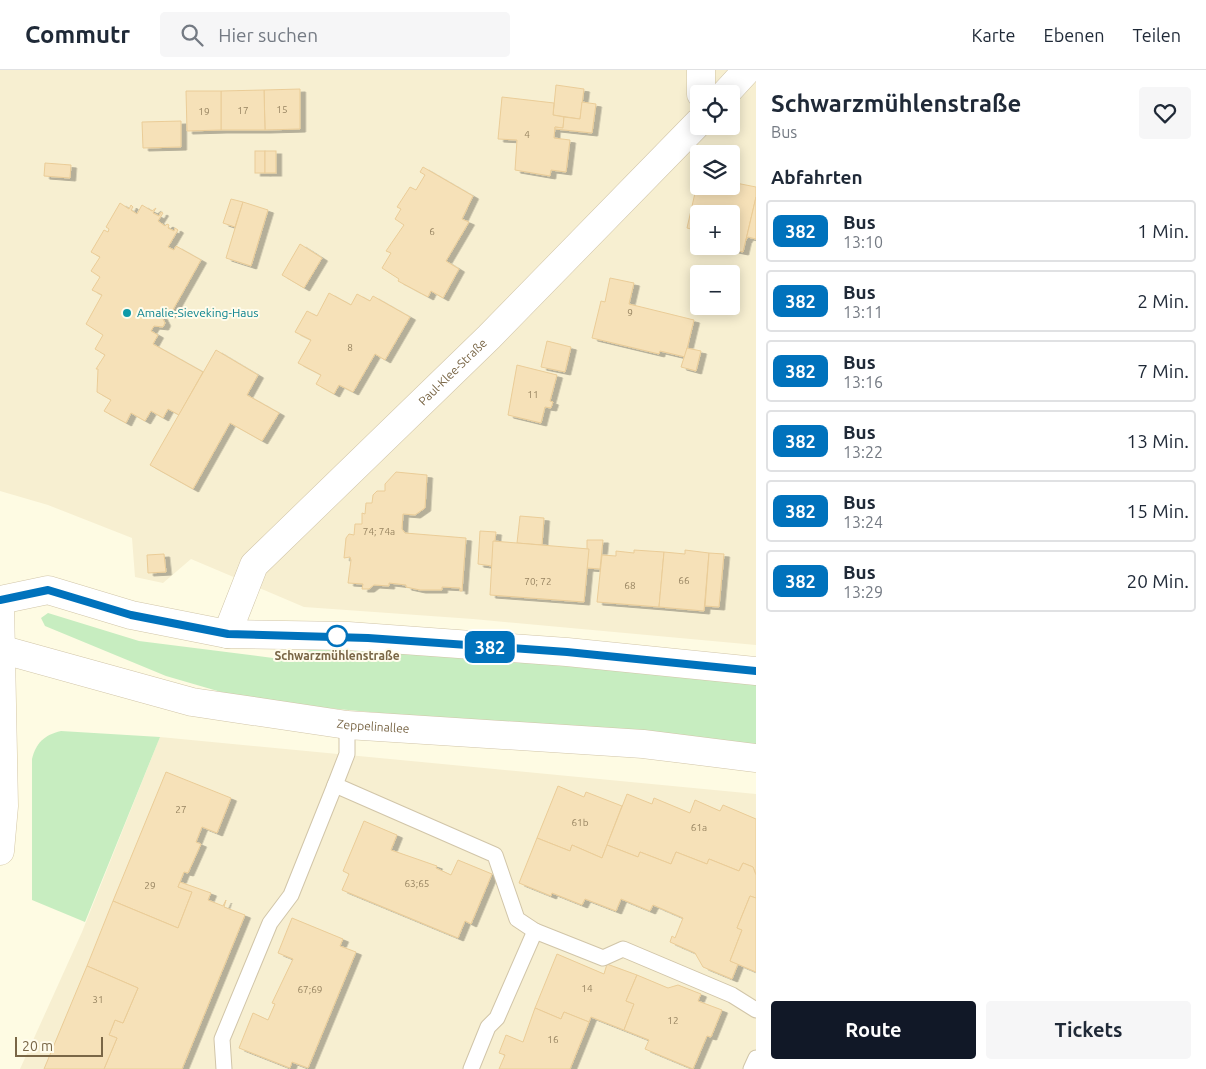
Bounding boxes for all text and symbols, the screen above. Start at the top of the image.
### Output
search box [160,12,510,57]
text: Commutr [25,21,130,48]
icon: search [178,21,206,49]
text: Hier suchen [218,24,318,46]
text: Karte [972,25,1016,45]
text: Ebenen [1044,25,1105,45]
text: Teilen [1133,25,1181,45]
map controls [690,85,740,315]
button: locate [690,85,740,135]
button: heart [1139,87,1191,139]
text: Schwarzmühlenstraße [771,90,1021,117]
house number: 15 [276,104,288,115]
house number: 17 [237,105,249,116]
house number: 19 [198,106,210,117]
text: Bus [771,123,797,141]
house number: 4 [524,129,530,140]
button: layers [690,145,740,195]
text: Abfahrten [771,166,863,188]
button: + [690,205,740,255]
text: Bus [843,211,876,233]
text: 1 Min. [1137,220,1189,242]
text: 382 [785,221,816,241]
house number: 6 [429,226,435,237]
text: 13:10 [843,233,883,251]
button: − [690,265,740,315]
text: Bus [843,281,876,303]
text: 2 Min. [1137,290,1189,312]
text: 382 [785,291,816,311]
text: 13:11 [843,303,883,321]
place label: Amalie-Sieveking-Haus [137,306,259,319]
marker: Amalie-Sieveking-Haus [121,307,133,319]
house number: 9 [627,307,633,318]
street label: Paul-Klee-Straße [416,336,489,408]
house number: 8 [347,342,353,353]
text: Bus [843,351,876,373]
text: 7 Min. [1137,360,1189,382]
text: 382 [785,361,816,381]
text: 13:16 [843,373,883,391]
house number: 11 [527,389,539,400]
text: Bus [843,421,876,443]
text: 13 Min. [1127,430,1189,452]
text: 382 [785,431,816,451]
text: 13:22 [843,443,883,461]
text: Bus [843,491,876,513]
text: 15 Min. [1127,500,1189,522]
text: 382 [785,501,816,521]
text: 13:24 [843,513,883,531]
house number: 74; 74a [363,526,395,537]
text: Bus [843,561,876,583]
text: 20 Min. [1127,570,1189,592]
text: 382 [785,571,816,591]
house number: 66 [678,575,690,586]
house number: 70; 72 [524,576,552,587]
house number: 68 [624,580,636,591]
text: 13:29 [843,583,883,601]
marker: Schwarzmühlenstraße [326,625,348,647]
line badge: 382 [461,631,519,663]
text: 382 [475,637,505,657]
place label: Schwarzmühlenstraße [274,649,400,662]
street label: Zeppelinallee [336,717,410,735]
house number: 27 [175,804,187,815]
house number: 61b [571,817,589,828]
house number: 61a [691,822,707,833]
house number: 63;65 [404,878,430,889]
house number: 29 [144,880,156,891]
house number: 14 [581,983,593,994]
house number: 67;69 [297,984,323,995]
house number: 31 [92,994,104,1005]
button: Route [771,1001,976,1059]
button: Tickets [986,1001,1191,1059]
house number: 12 [667,1015,679,1026]
scale bar [15,1034,102,1057]
house number: 16 [547,1034,559,1045]
text: 20 m [22,1038,53,1054]

